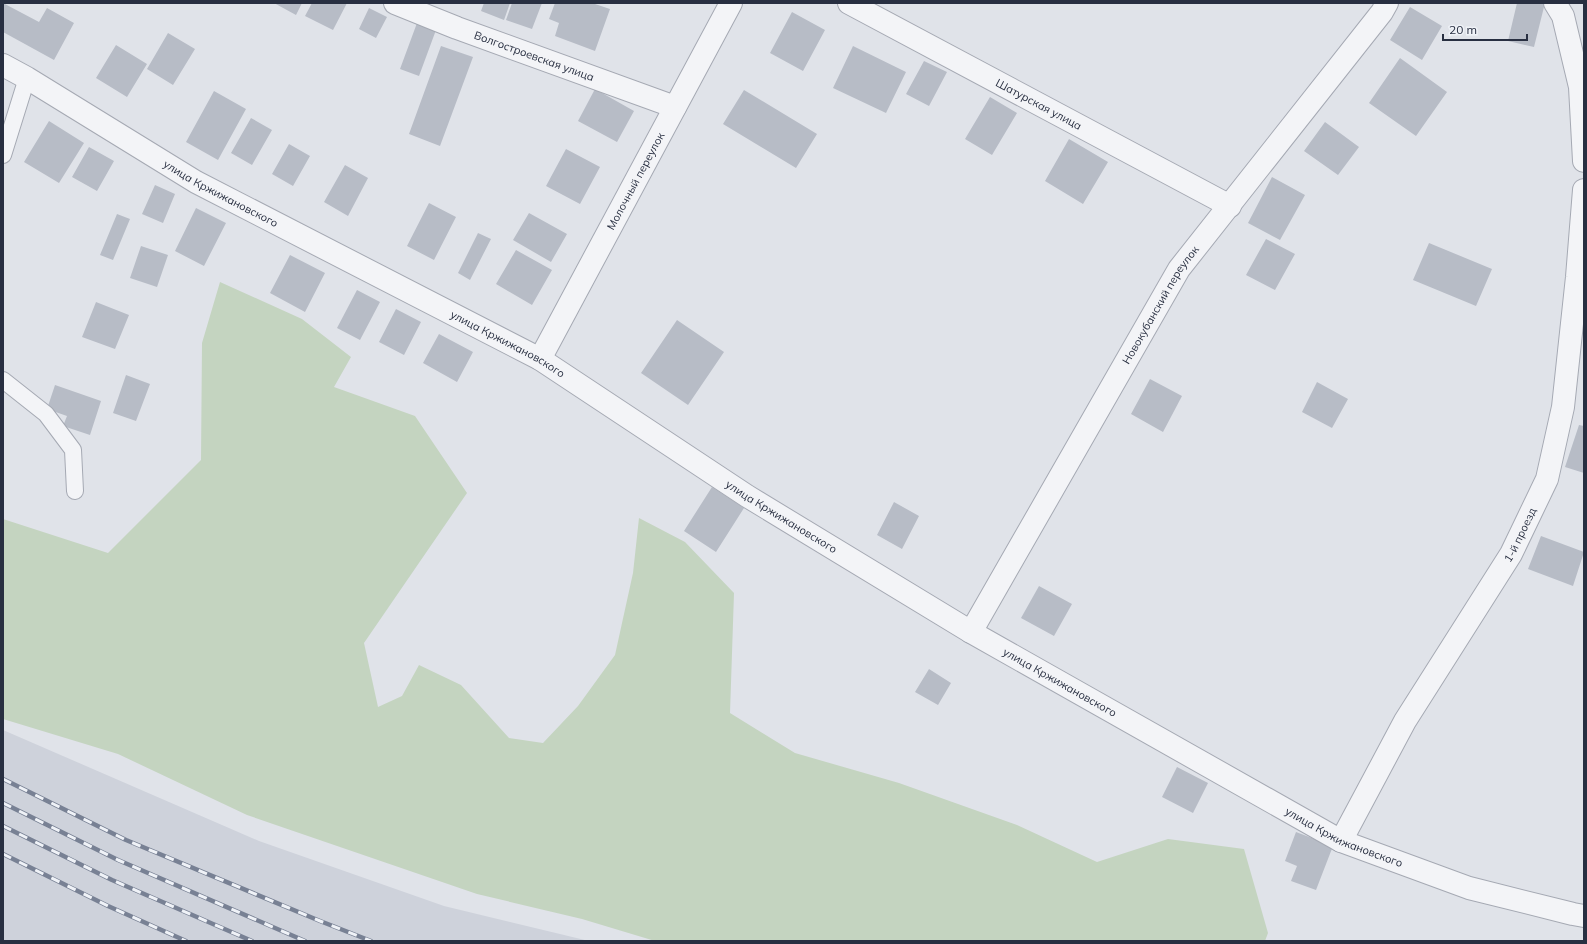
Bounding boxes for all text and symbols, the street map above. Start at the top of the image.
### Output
scale bar [1443,16,1527,42]
text: 20 m [1449,22,1477,37]
street label: Волгостроевская улица [472,28,596,84]
street label: Шатурская улица [993,75,1084,133]
street label: Молочный переулок [604,130,667,232]
street label: улица Кржижановского [161,157,280,230]
street label: Новокубанский переулок [1119,243,1202,367]
street label: улица Кржижановского [448,307,568,381]
street label: улица Кржижановского [723,477,840,556]
street label: 1-й проезд [1501,505,1539,565]
street label: улица Кржижановского [1001,645,1119,720]
street label: улица Кржижановского [1283,804,1405,870]

